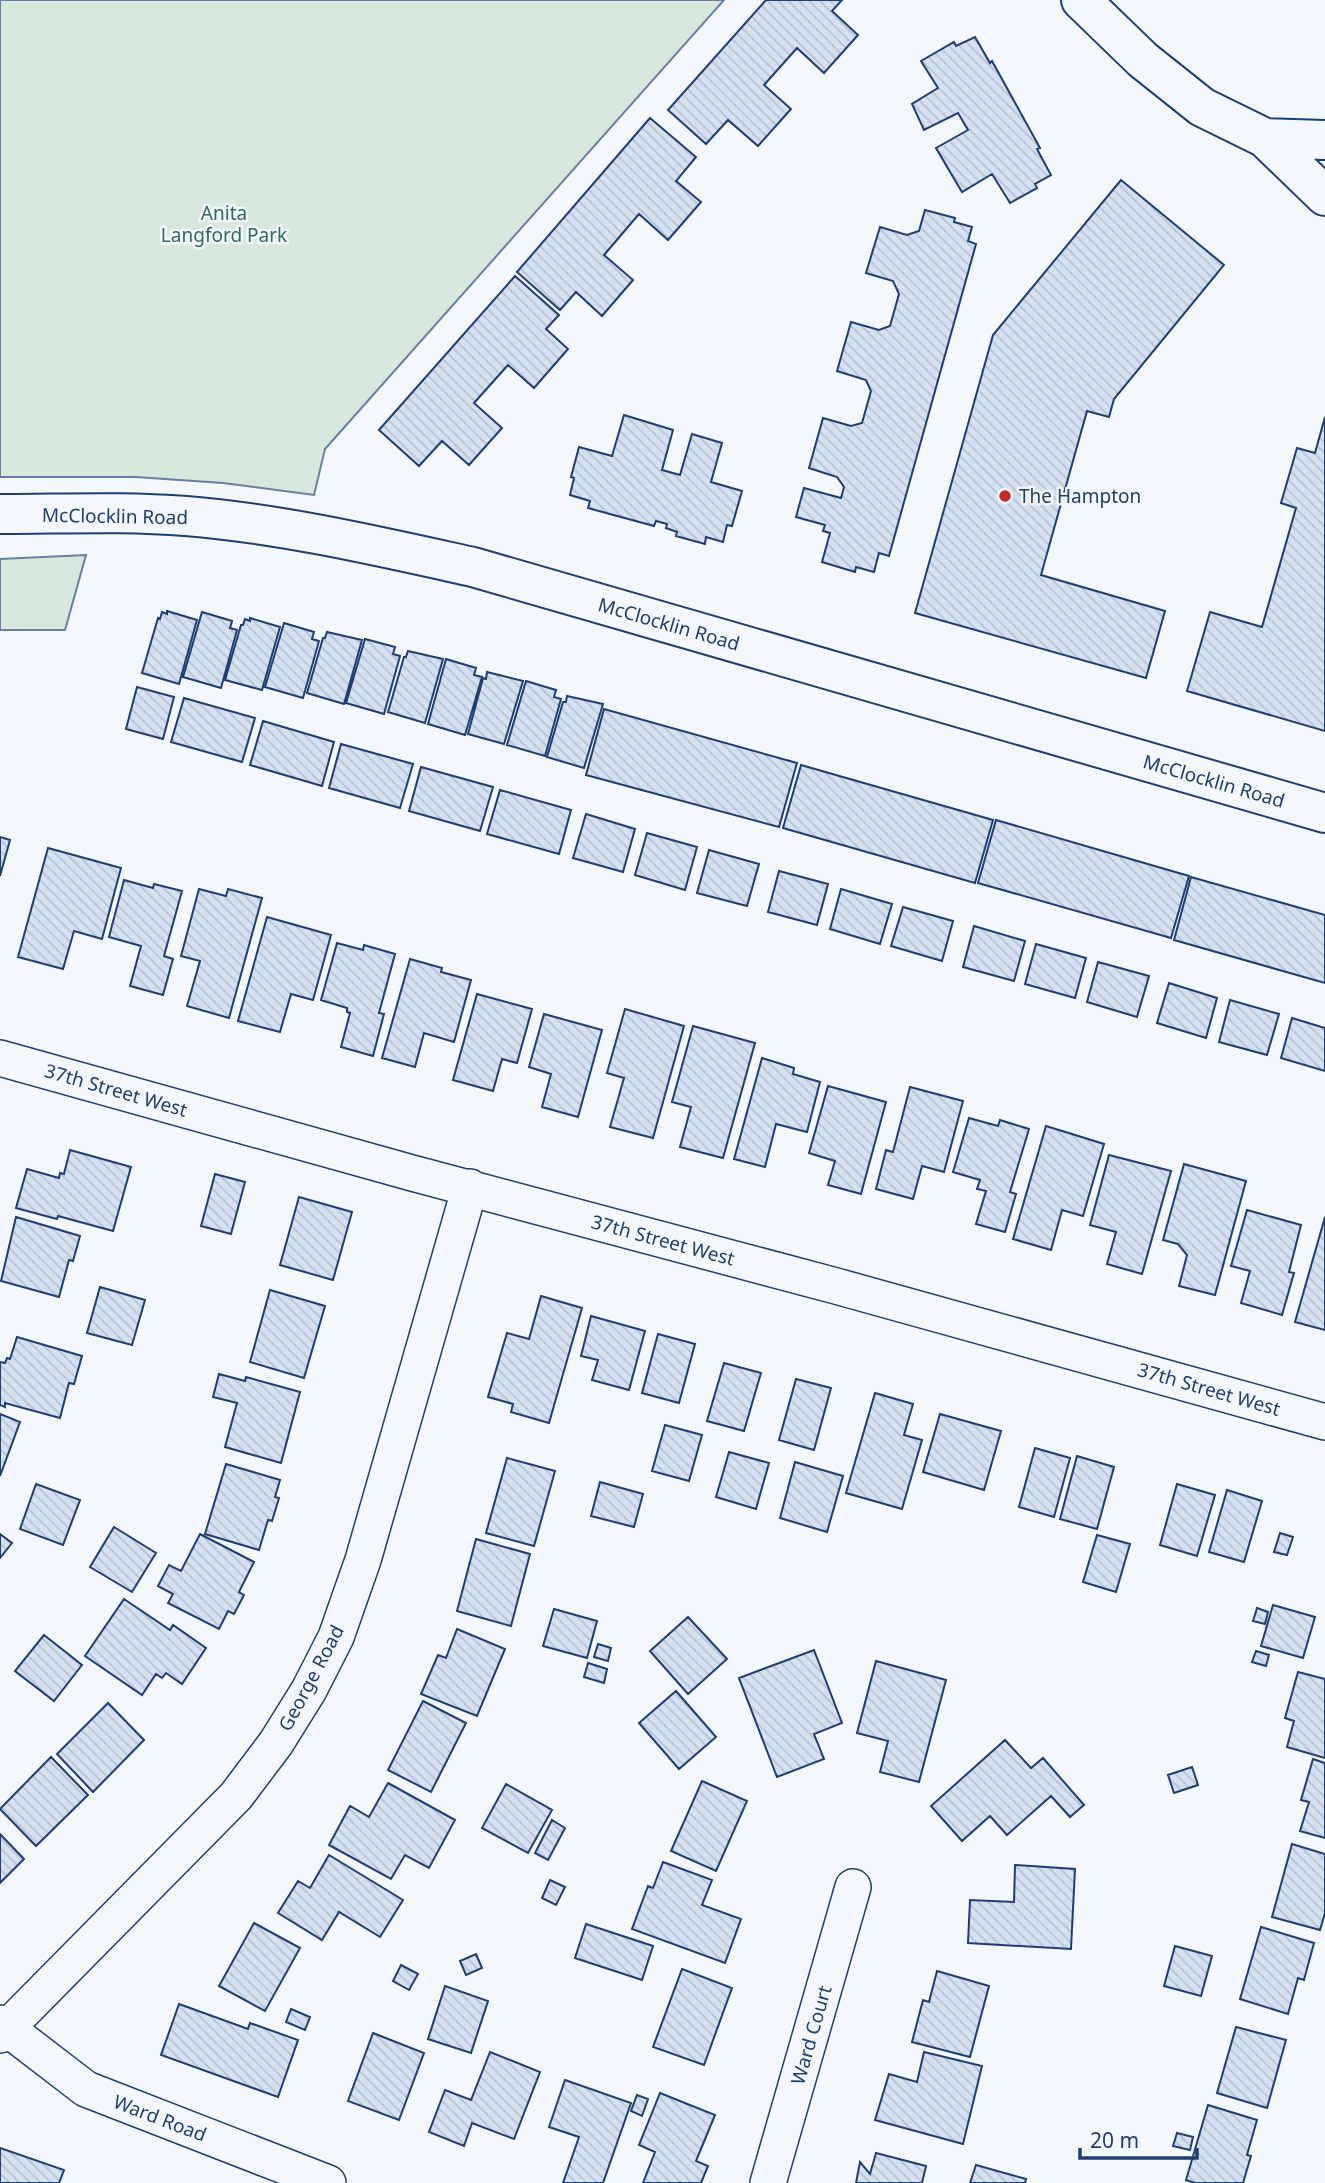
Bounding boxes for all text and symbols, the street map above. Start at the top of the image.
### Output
park label: Anita Langford Park [161,200,287,248]
place label: The Hampton [1019,483,1141,509]
marker: The Hampton [997,488,1013,504]
street label: McClocklin Road [42,502,188,530]
street label: McClocklin Road [595,591,743,657]
street label: McClocklin Road [1140,748,1288,814]
street label: 37th Street West [42,1057,190,1123]
street label: 37th Street West [589,1208,738,1272]
street label: 37th Street West [1135,1356,1283,1422]
street label: George Road [272,1620,350,1736]
street label: Ward Court [784,1982,838,2088]
street label: Ward Road [110,2088,210,2148]
scale bar [1080,2116,1197,2160]
text: 20 m [1090,2126,1139,2154]

